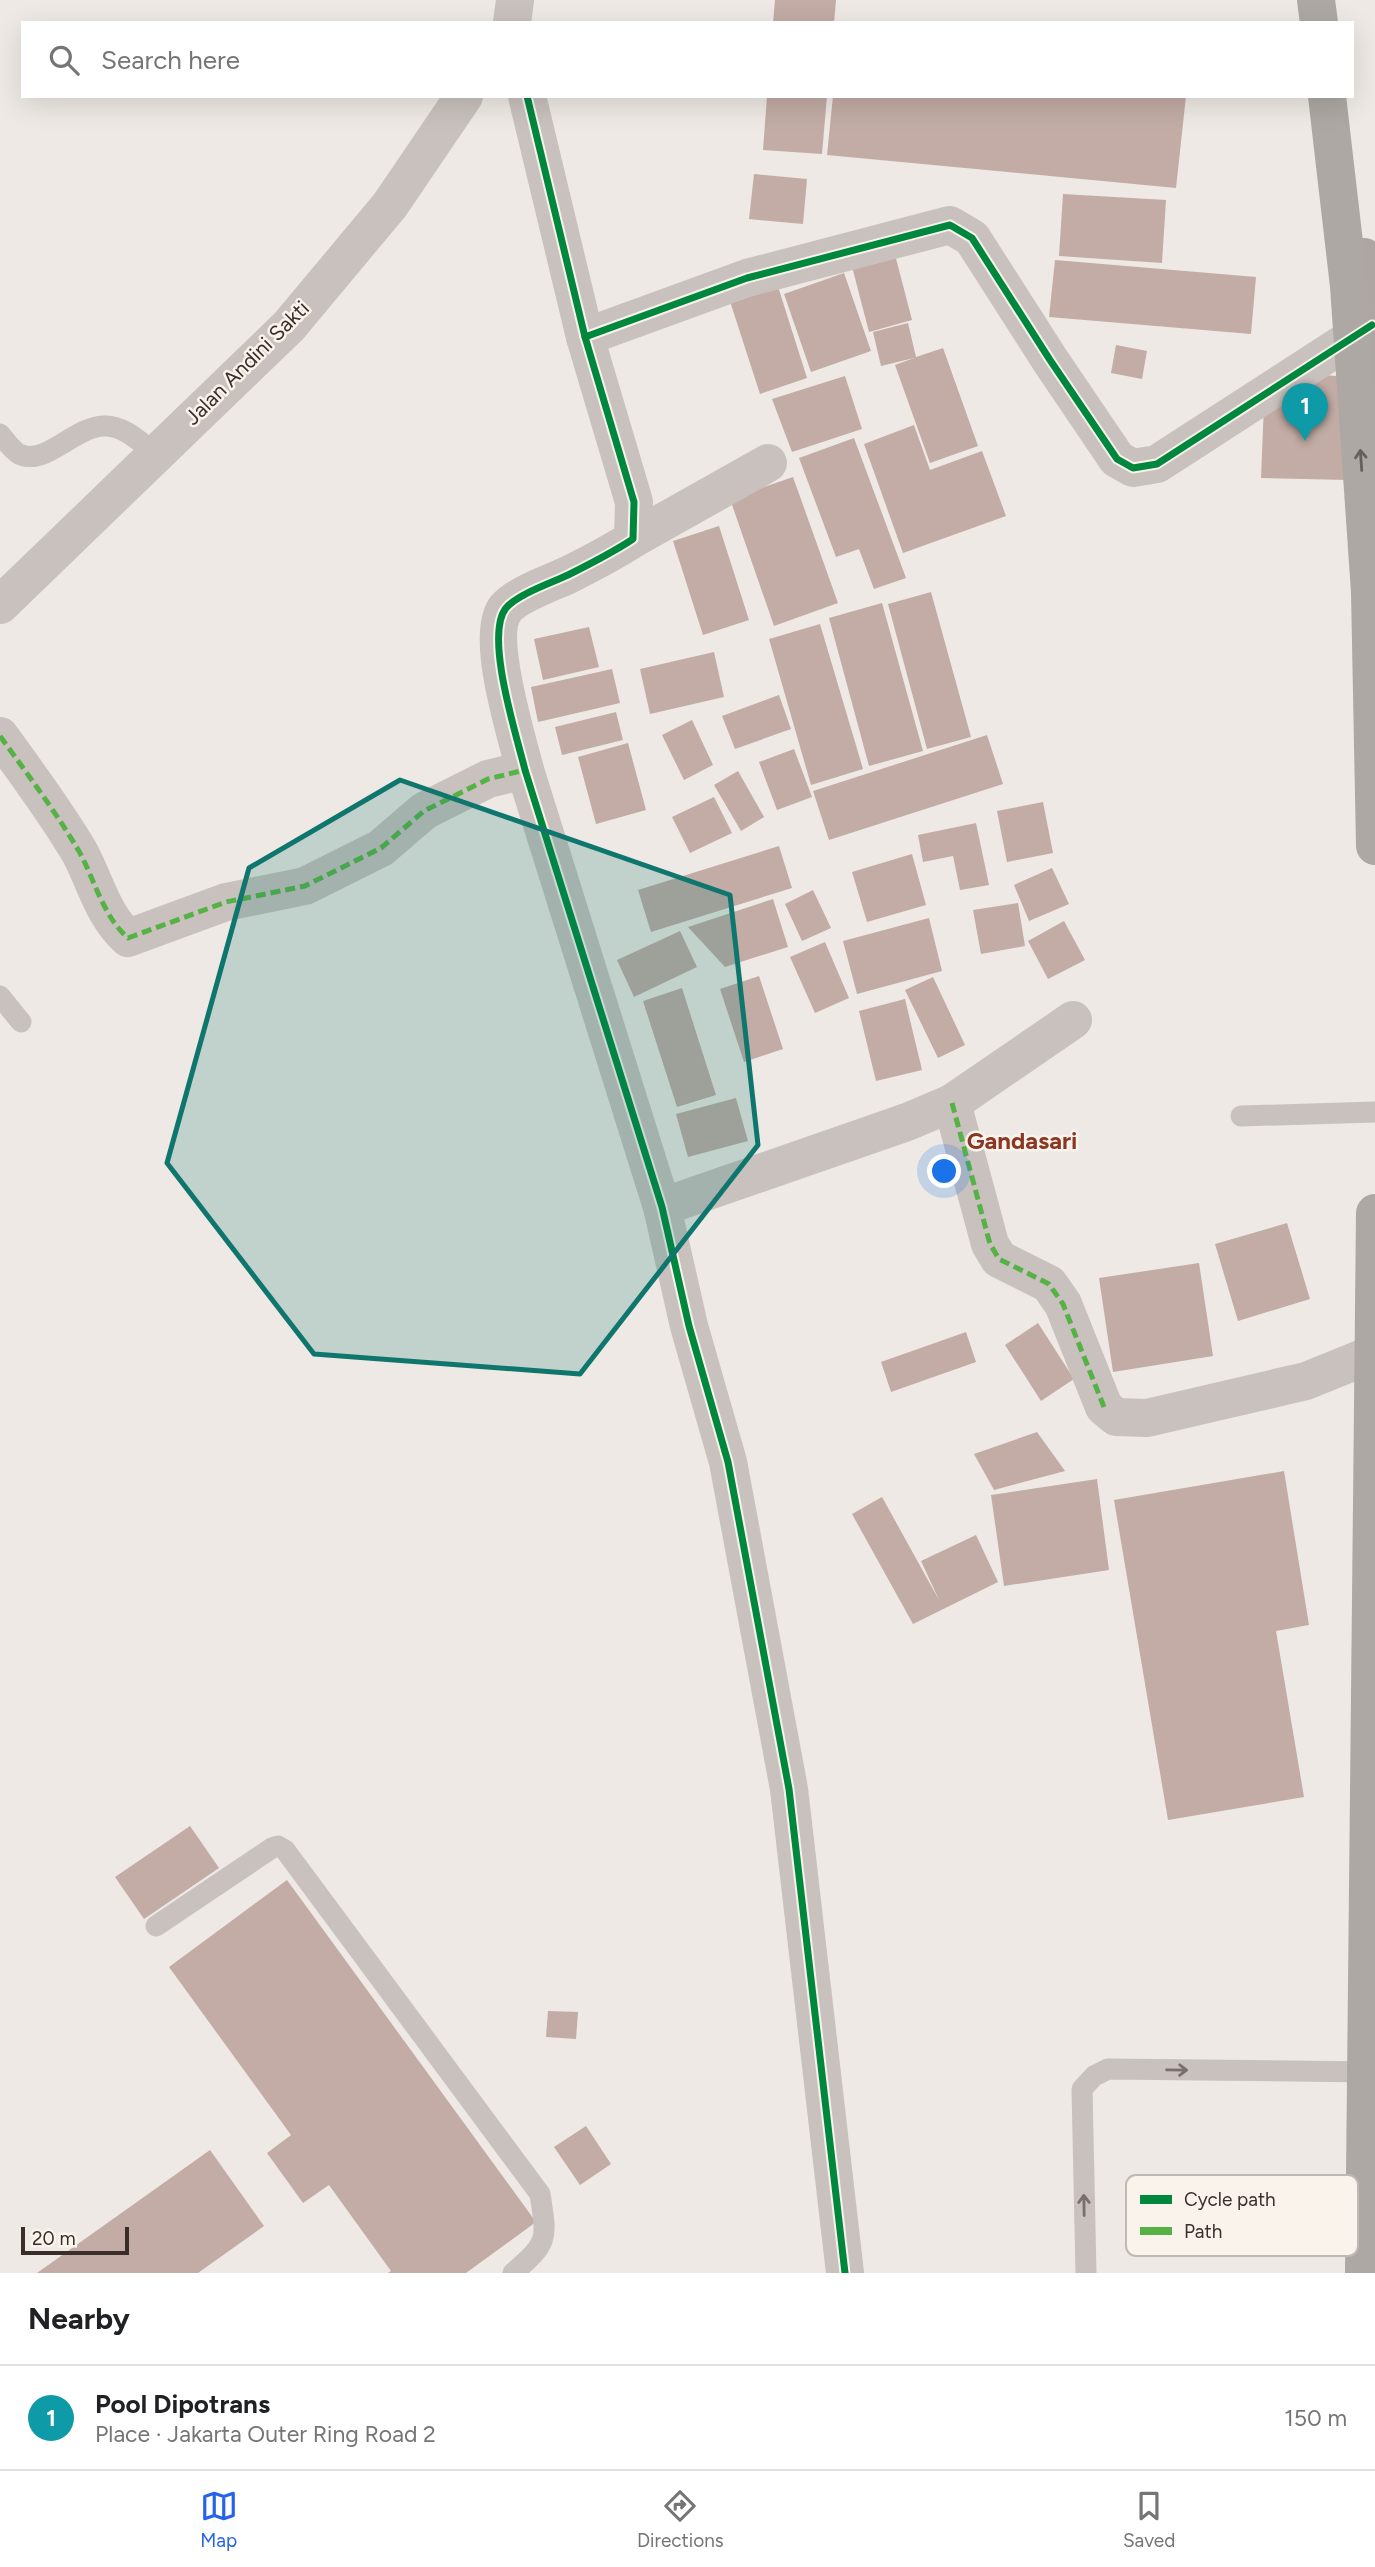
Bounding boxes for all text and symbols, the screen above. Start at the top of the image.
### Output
search box [21,21,1354,98]
icon: search [45,41,83,79]
text: Search here [101,44,240,76]
street label: Jalan Andini Sakti [179,295,314,430]
pin: 1 [1282,383,1328,441]
one-way arrow [1354,449,1367,472]
district label: Gandasari [967,1126,1077,1155]
your location [927,1154,961,1188]
one-way arrow [1165,2063,1188,2076]
legend [1126,2175,1358,2256]
text: Cycle path [1184,2188,1276,2211]
one-way arrow [1077,2194,1091,2217]
text: Path [1184,2220,1222,2243]
scale bar [21,2224,130,2256]
text: 20 m [32,2227,76,2250]
text: Nearby [28,2300,130,2337]
text: Pool Dipotrans [95,2388,270,2420]
text: 1 [46,2404,56,2432]
text: 150 m [1284,2404,1347,2432]
text: Place · Jakarta Outer Ring Road 2 [95,2420,436,2448]
tab: Map [200,2487,238,2552]
tab: Directions [637,2487,724,2552]
tab: Saved [1123,2487,1175,2552]

